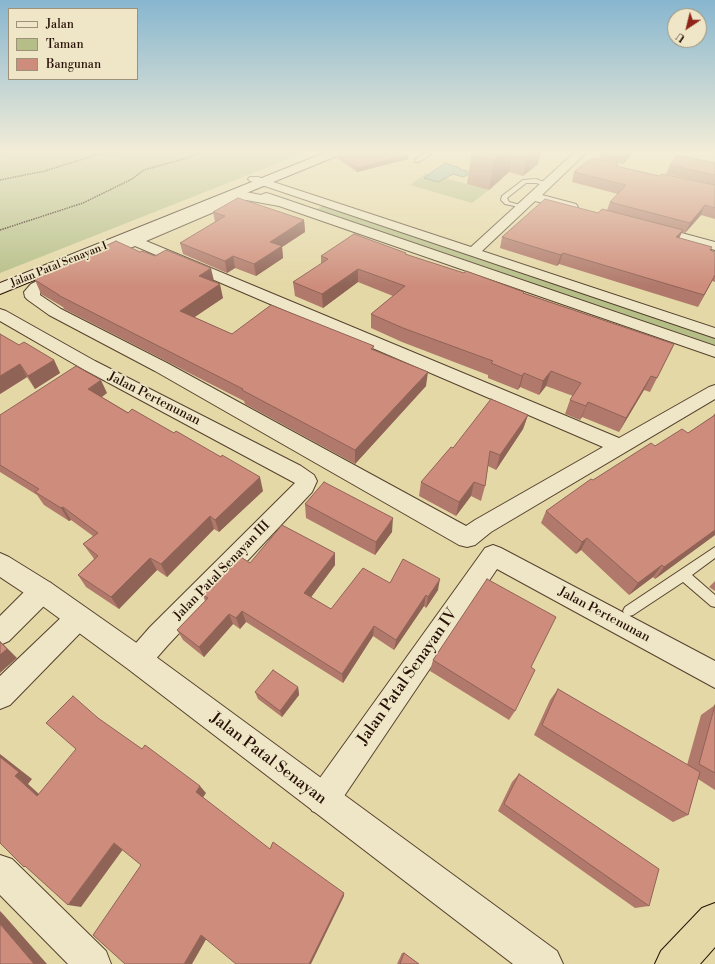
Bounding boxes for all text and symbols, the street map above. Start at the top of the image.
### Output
legend [8,8,138,80]
north arrow [667,8,707,48]
text: Jalan [46,17,74,32]
text: U [673,29,688,45]
text: Taman [46,37,84,52]
text: Bangunan [46,57,101,72]
street label: Jalan Patal Senayan I [9,240,109,290]
street label: Jalan Pertenunan [105,369,203,429]
street label: Jalan Patal Senayan III [171,518,273,624]
street label: Jalan Pertenunan [555,584,653,646]
street label: Jalan Patal Senayan IV [354,605,462,749]
street label: Jalan Patal Senayan [206,709,330,809]

